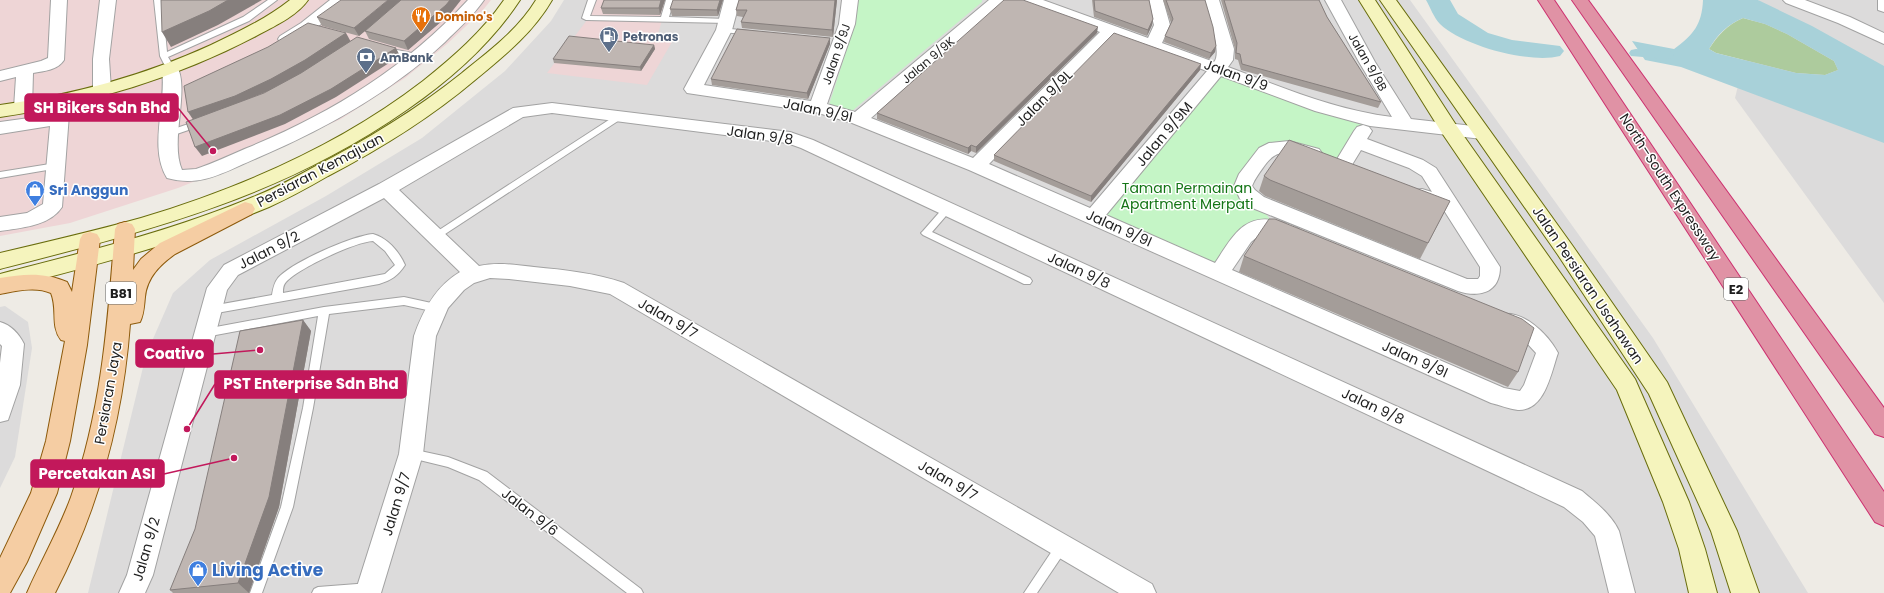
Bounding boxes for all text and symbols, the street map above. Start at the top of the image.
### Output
restaurant icon: Domino's [410,5,432,33]
place label: Domino's [435,8,493,25]
street label: Jalan 9/9J [818,21,854,87]
fuel station icon: Petronas [598,25,620,53]
place label: Petronas [623,28,679,45]
street label: Jalan 9/9B [1344,30,1392,94]
street label: Jalan 9/9K [898,33,958,87]
bank icon: AmBank [355,46,377,74]
place label: AmBank [380,49,434,66]
street label: Jalan 9/9 [1201,54,1271,96]
street label: Jalan 9/9L [1011,65,1077,131]
street label: Jalan 9/9I [782,93,854,127]
callout: SH Bikers Sdn Bhd [25,94,178,121]
text: SH Bikers Sdn Bhd [33,97,171,118]
street label: Jalan 9/9M [1131,97,1197,171]
street label: North–South Expressway [1615,109,1725,265]
street label: Jalan 9/8 [726,120,795,150]
street label: Persiaran Kemajuan [253,128,387,212]
park label: Taman Permainan Apartment Merpati [1121,178,1254,214]
shop icon: Sri Anggun [24,179,46,207]
place label: Sri Anggun [49,180,128,200]
street label: Jalan Persiaran Usahawan [1528,202,1648,368]
street label: Jalan 9/9I [1083,205,1155,251]
street label: Jalan 9/2 [235,226,303,274]
street label: Jalan 9/8 [1044,247,1114,293]
road number: E2 [1724,278,1748,300]
road number: B81 [106,282,136,304]
street label: Jalan 9/7 [635,293,702,343]
street label: Jalan 9/9I [1379,336,1451,382]
street label: Persiaran Jaya [89,340,127,446]
callout: Coativo [136,340,213,367]
text: Coativo [144,343,205,364]
callout: PST Enterprise Sdn Bhd [215,371,406,398]
text: PST Enterprise Sdn Bhd [223,373,399,394]
street label: Jalan 9/8 [1338,383,1408,429]
street label: Jalan 9/7 [915,455,982,505]
callout: Percetakan ASI [31,460,164,487]
text: Percetakan ASI [38,463,156,484]
street label: Jalan 9/7 [377,469,415,538]
street label: Jalan 9/6 [497,484,563,541]
street label: Jalan 9/2 [127,515,165,583]
place label: Living Active [212,558,323,582]
shop icon: Living Active [187,559,209,587]

